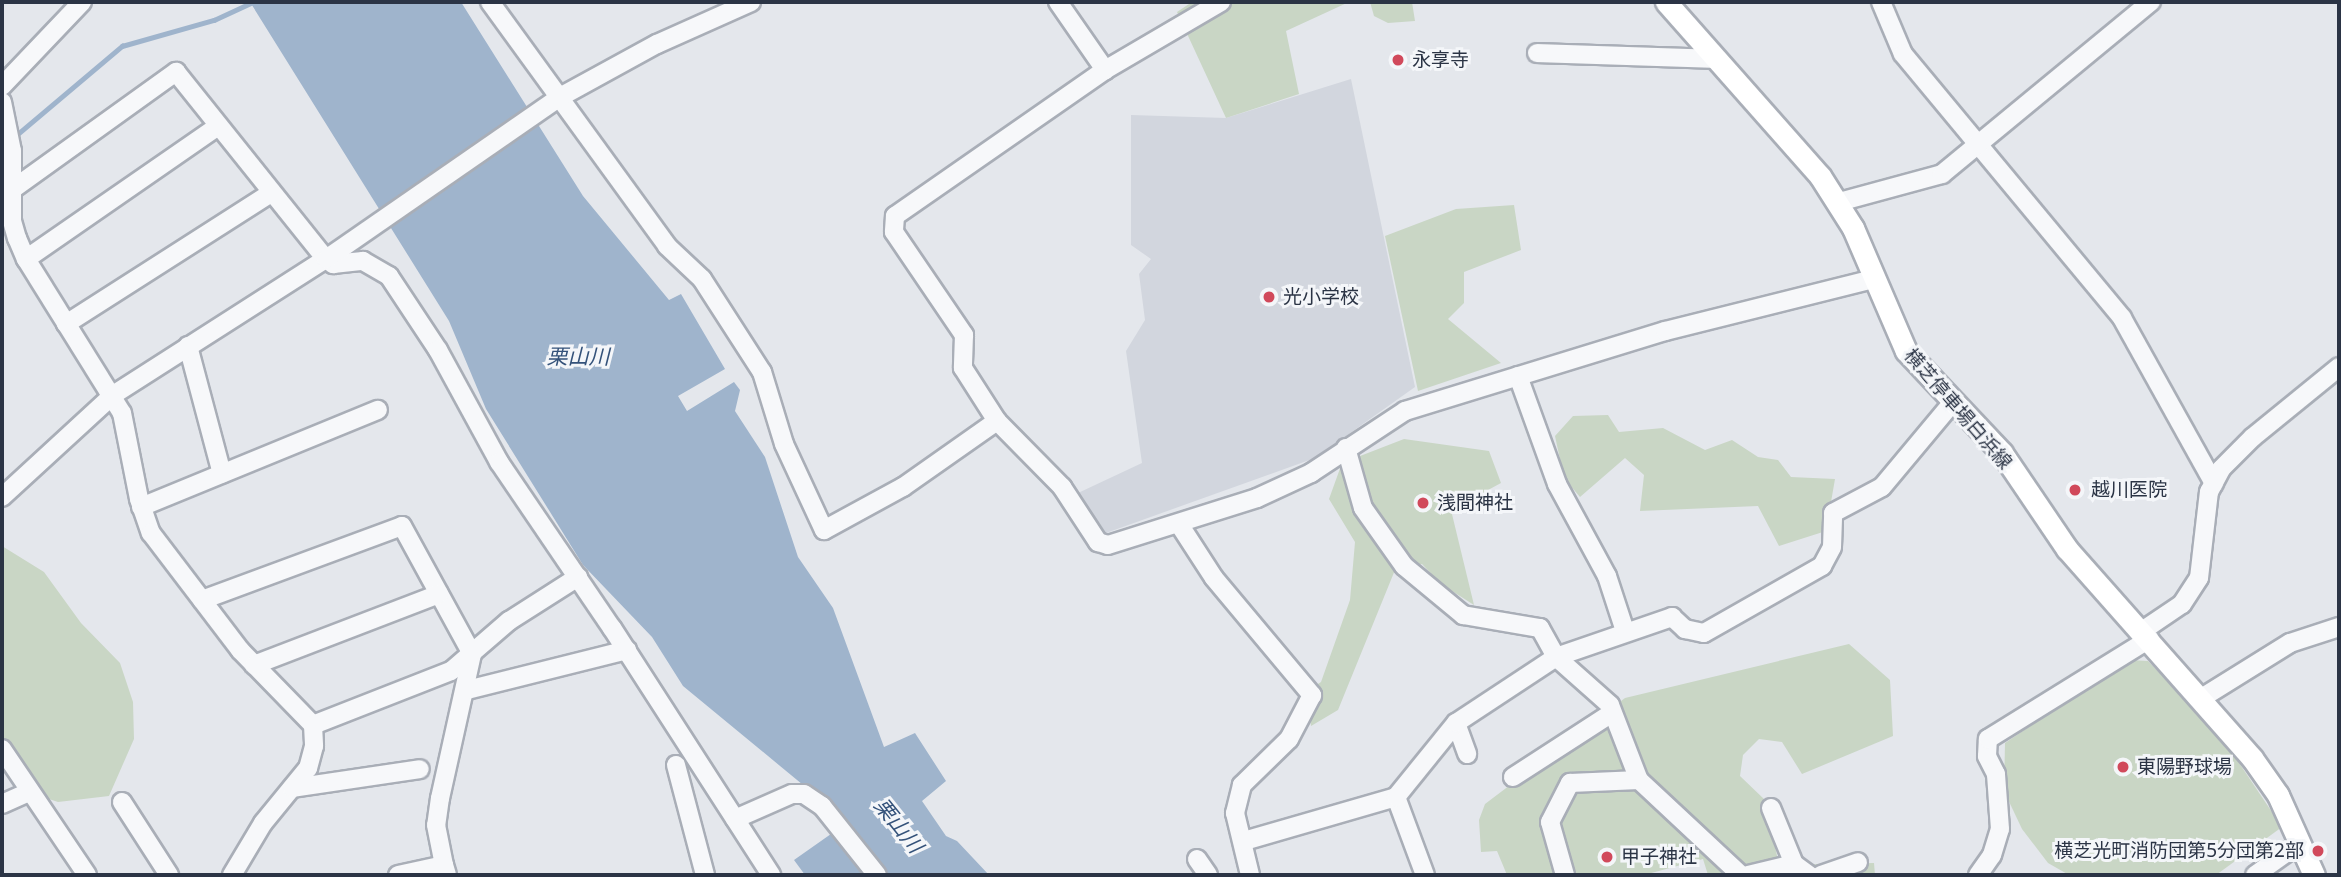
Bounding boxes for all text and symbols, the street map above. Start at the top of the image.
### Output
place label: 永享寺 [1412,49,1469,71]
marker: 永享寺 [1390,52,1406,68]
place label: 光小学校 [1283,286,1359,308]
marker: 光小学校 [1261,289,1277,305]
water label: 栗山川 [547,343,609,369]
street label: 横芝停車場白浜線 [1900,344,2016,474]
place label: 越川医院 [2091,479,2167,501]
marker: 越川医院 [2065,480,2085,500]
place label: 浅間神社 [1437,492,1513,514]
marker: 浅間神社 [1415,495,1431,511]
place label: 東陽野球場 [2137,756,2232,778]
marker: 東陽野球場 [2115,759,2131,775]
water label: 栗山川 [869,793,929,857]
place label: 横芝光町消防団第5分団第2部 [2054,840,2304,862]
marker: 横芝光町消防団第5分団第2部 [2310,843,2326,859]
place label: 甲子神社 [1621,846,1697,868]
marker: 甲子神社 [1599,849,1615,865]

